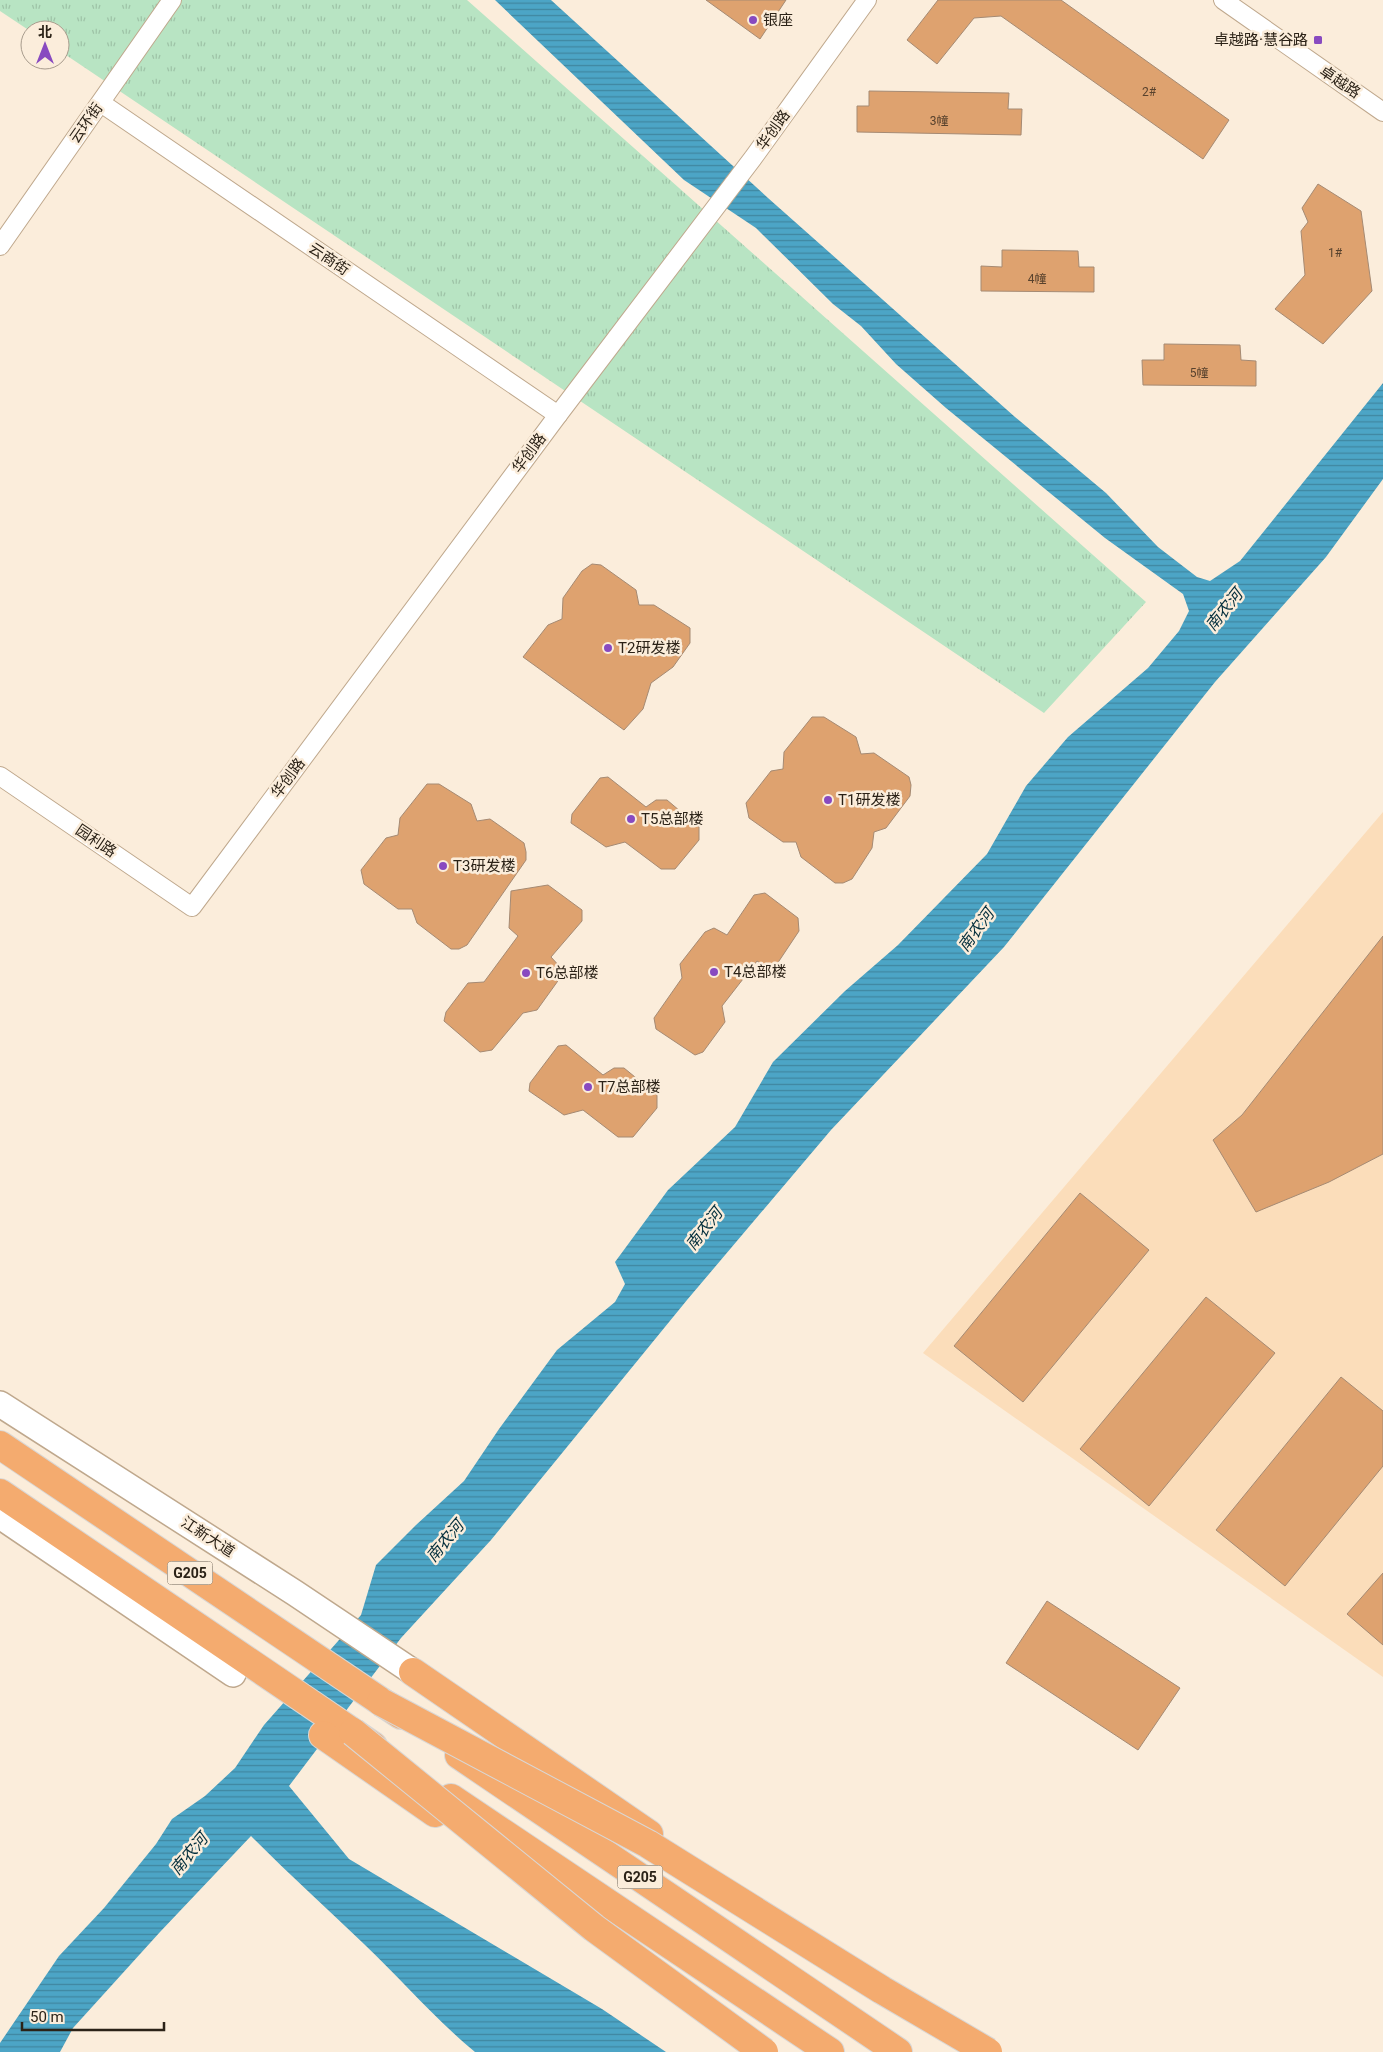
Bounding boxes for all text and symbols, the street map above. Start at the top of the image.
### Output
place label: 银座 [763,11,793,29]
marker: 银座 [747,14,759,26]
north arrow [20,20,70,70]
text: 北 [38,24,52,40]
place label: 卓越路·慧谷路 [1214,31,1308,49]
marker: 卓越路·慧谷路 [1312,34,1324,46]
street label: 卓越路 [1316,62,1364,102]
house number: 2# [1142,85,1157,99]
street label: 云环街 [66,99,106,147]
street label: 华创路 [752,107,794,153]
house number: 3幢 [930,114,948,128]
street label: 云商街 [305,239,353,279]
house number: 1# [1328,246,1343,260]
house number: 4幢 [1028,272,1046,286]
house number: 5幢 [1190,366,1208,380]
street label: 华创路 [508,430,550,476]
water label: 南农河 [1202,583,1248,635]
place label: T2研发楼 [618,639,680,657]
marker: T2研发楼 [602,642,614,654]
street label: 华创路 [267,755,309,801]
place label: T1研发楼 [838,791,900,809]
marker: T1研发楼 [822,794,834,806]
place label: T5总部楼 [641,810,703,828]
marker: T5总部楼 [625,813,637,825]
street label: 园利路 [72,821,120,861]
place label: T3研发楼 [453,857,515,875]
marker: T3研发楼 [437,860,449,872]
water label: 南农河 [954,903,1000,955]
place label: T4总部楼 [724,963,786,981]
place label: T6总部楼 [536,964,598,982]
marker: T4总部楼 [708,966,720,978]
marker: T6总部楼 [520,967,532,979]
place label: T7总部楼 [598,1078,660,1096]
marker: T7总部楼 [582,1081,594,1093]
water label: 南农河 [682,1202,728,1254]
street label: 江新大道 [178,1513,238,1561]
water label: 南农河 [422,1514,470,1565]
road number: G205 [168,1562,212,1585]
water label: 南农河 [166,1827,214,1878]
road number: G205 [618,1865,662,1888]
scale bar [22,2000,165,2032]
text: 50 m [30,2008,64,2026]

